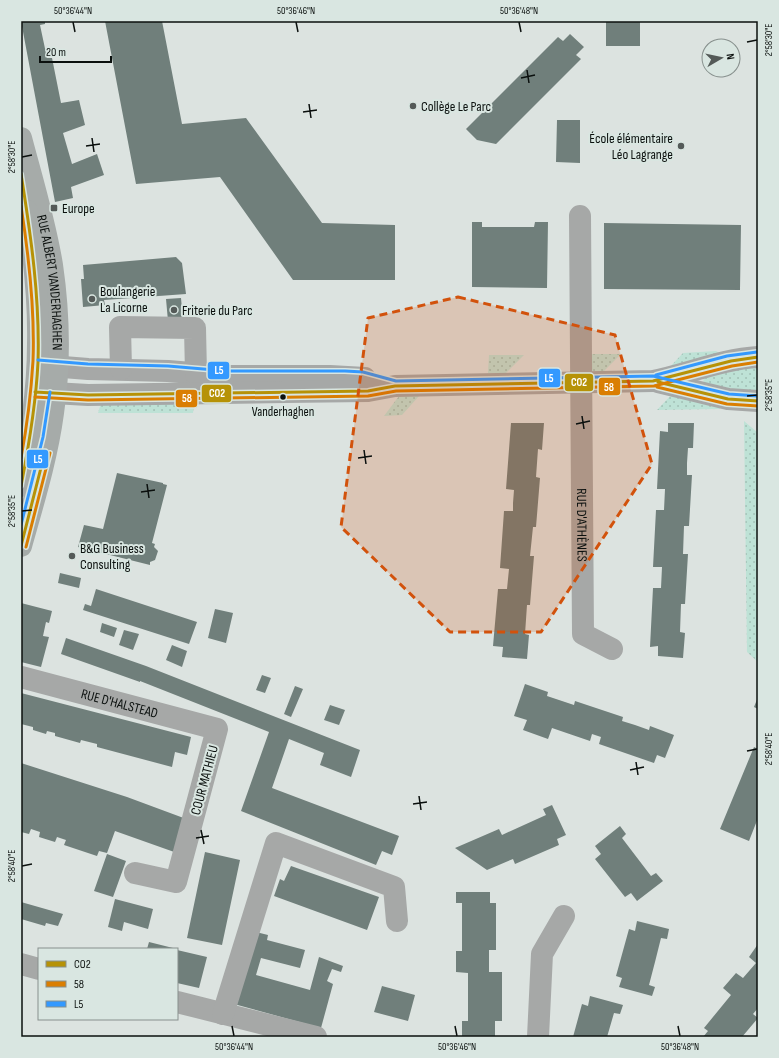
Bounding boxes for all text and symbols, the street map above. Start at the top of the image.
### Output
text: 50°36'44"N [54,5,92,17]
text: 50°36'46"N [277,5,315,17]
text: 50°36'48"N [500,5,538,17]
text: 2°58'30"E [763,24,775,56]
scale bar [40,38,111,64]
north arrow [701,38,741,78]
text: 20 m [46,45,66,60]
text: N [724,53,737,61]
place label: Collège Le Parc [421,98,491,115]
marker: Collège Le Parc [408,101,418,111]
place label: École élémentaire Léo Lagrange [589,130,673,163]
text: 2°58'30"E [6,141,18,173]
marker: École élémentaire Léo Lagrange [676,141,686,151]
place label: Europe [62,200,95,217]
marker: Europe [49,203,59,213]
street label: RUE ALBERT VANDERHAGHEN [33,213,66,351]
place label: Boulangerie La Licorne [100,283,155,316]
marker: Boulangerie La Licorne [87,294,97,304]
place label: Friterie du Parc [182,302,253,319]
marker: Friterie du Parc [169,305,179,315]
line badge: L5 [207,361,230,380]
text: L5 [214,364,224,377]
line badge: L5 [538,368,561,388]
text: L5 [544,372,554,385]
line badge: CO2 [564,373,594,392]
text: CO2 [571,376,587,389]
line badge: 58 [598,377,621,396]
text: 2°58'35"E [763,379,775,411]
text: 58 [604,381,614,394]
line badge: CO2 [201,384,232,403]
text: CO2 [209,387,225,400]
line badge: 58 [175,389,198,408]
text: 58 [182,392,192,405]
marker: Vanderhaghen [278,392,288,402]
place label: Vanderhaghen [252,404,314,420]
line badge: L5 [26,449,49,469]
text: L5 [33,453,43,466]
street label: RUE D'ATHÈNES [573,488,590,562]
text: 2°58'35"E [6,495,18,527]
place label: B&G Business Consulting [80,540,144,573]
marker: B&G Business Consulting [67,551,77,561]
street label: RUE D'HALSTEAD [79,685,160,722]
text: 2°58'40"E [763,733,775,765]
street label: COUR MATHIEU [187,743,222,817]
text: 2°58'40"E [6,850,18,882]
legend [38,948,178,1020]
text: CO2 [74,957,91,972]
text: 58 [74,977,84,992]
text: L5 [74,997,83,1012]
text: 50°36'44"N [215,1041,253,1053]
text: 50°36'46"N [438,1041,476,1053]
text: 50°36'48"N [661,1041,699,1053]

